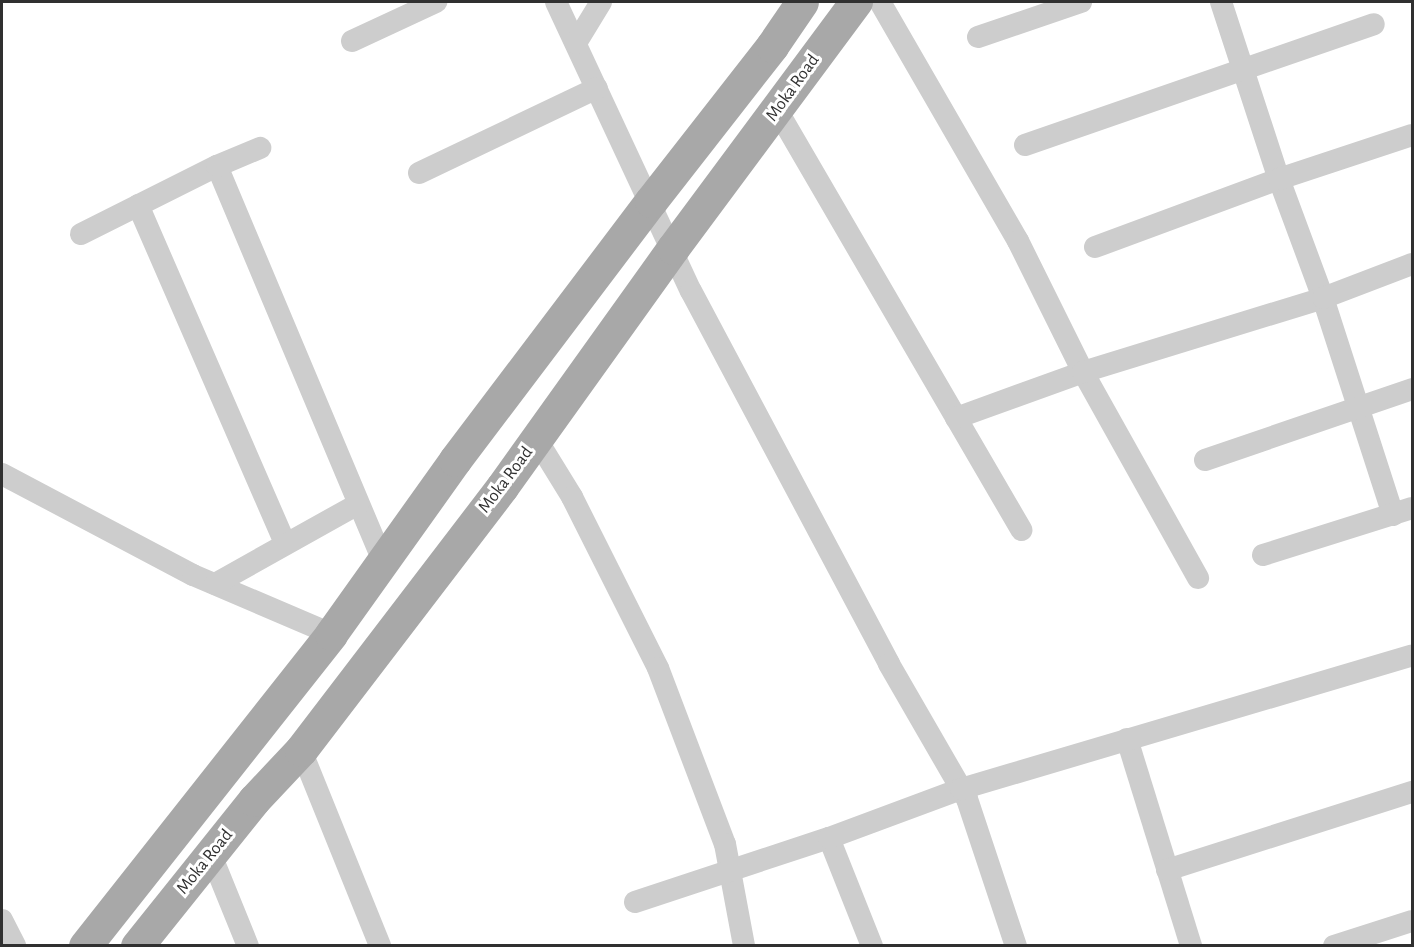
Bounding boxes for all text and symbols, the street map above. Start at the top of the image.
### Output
street label: Moka Road [761,50,825,126]
street label: Moka Road [474,443,538,517]
street label: Moka Road [172,825,238,899]

